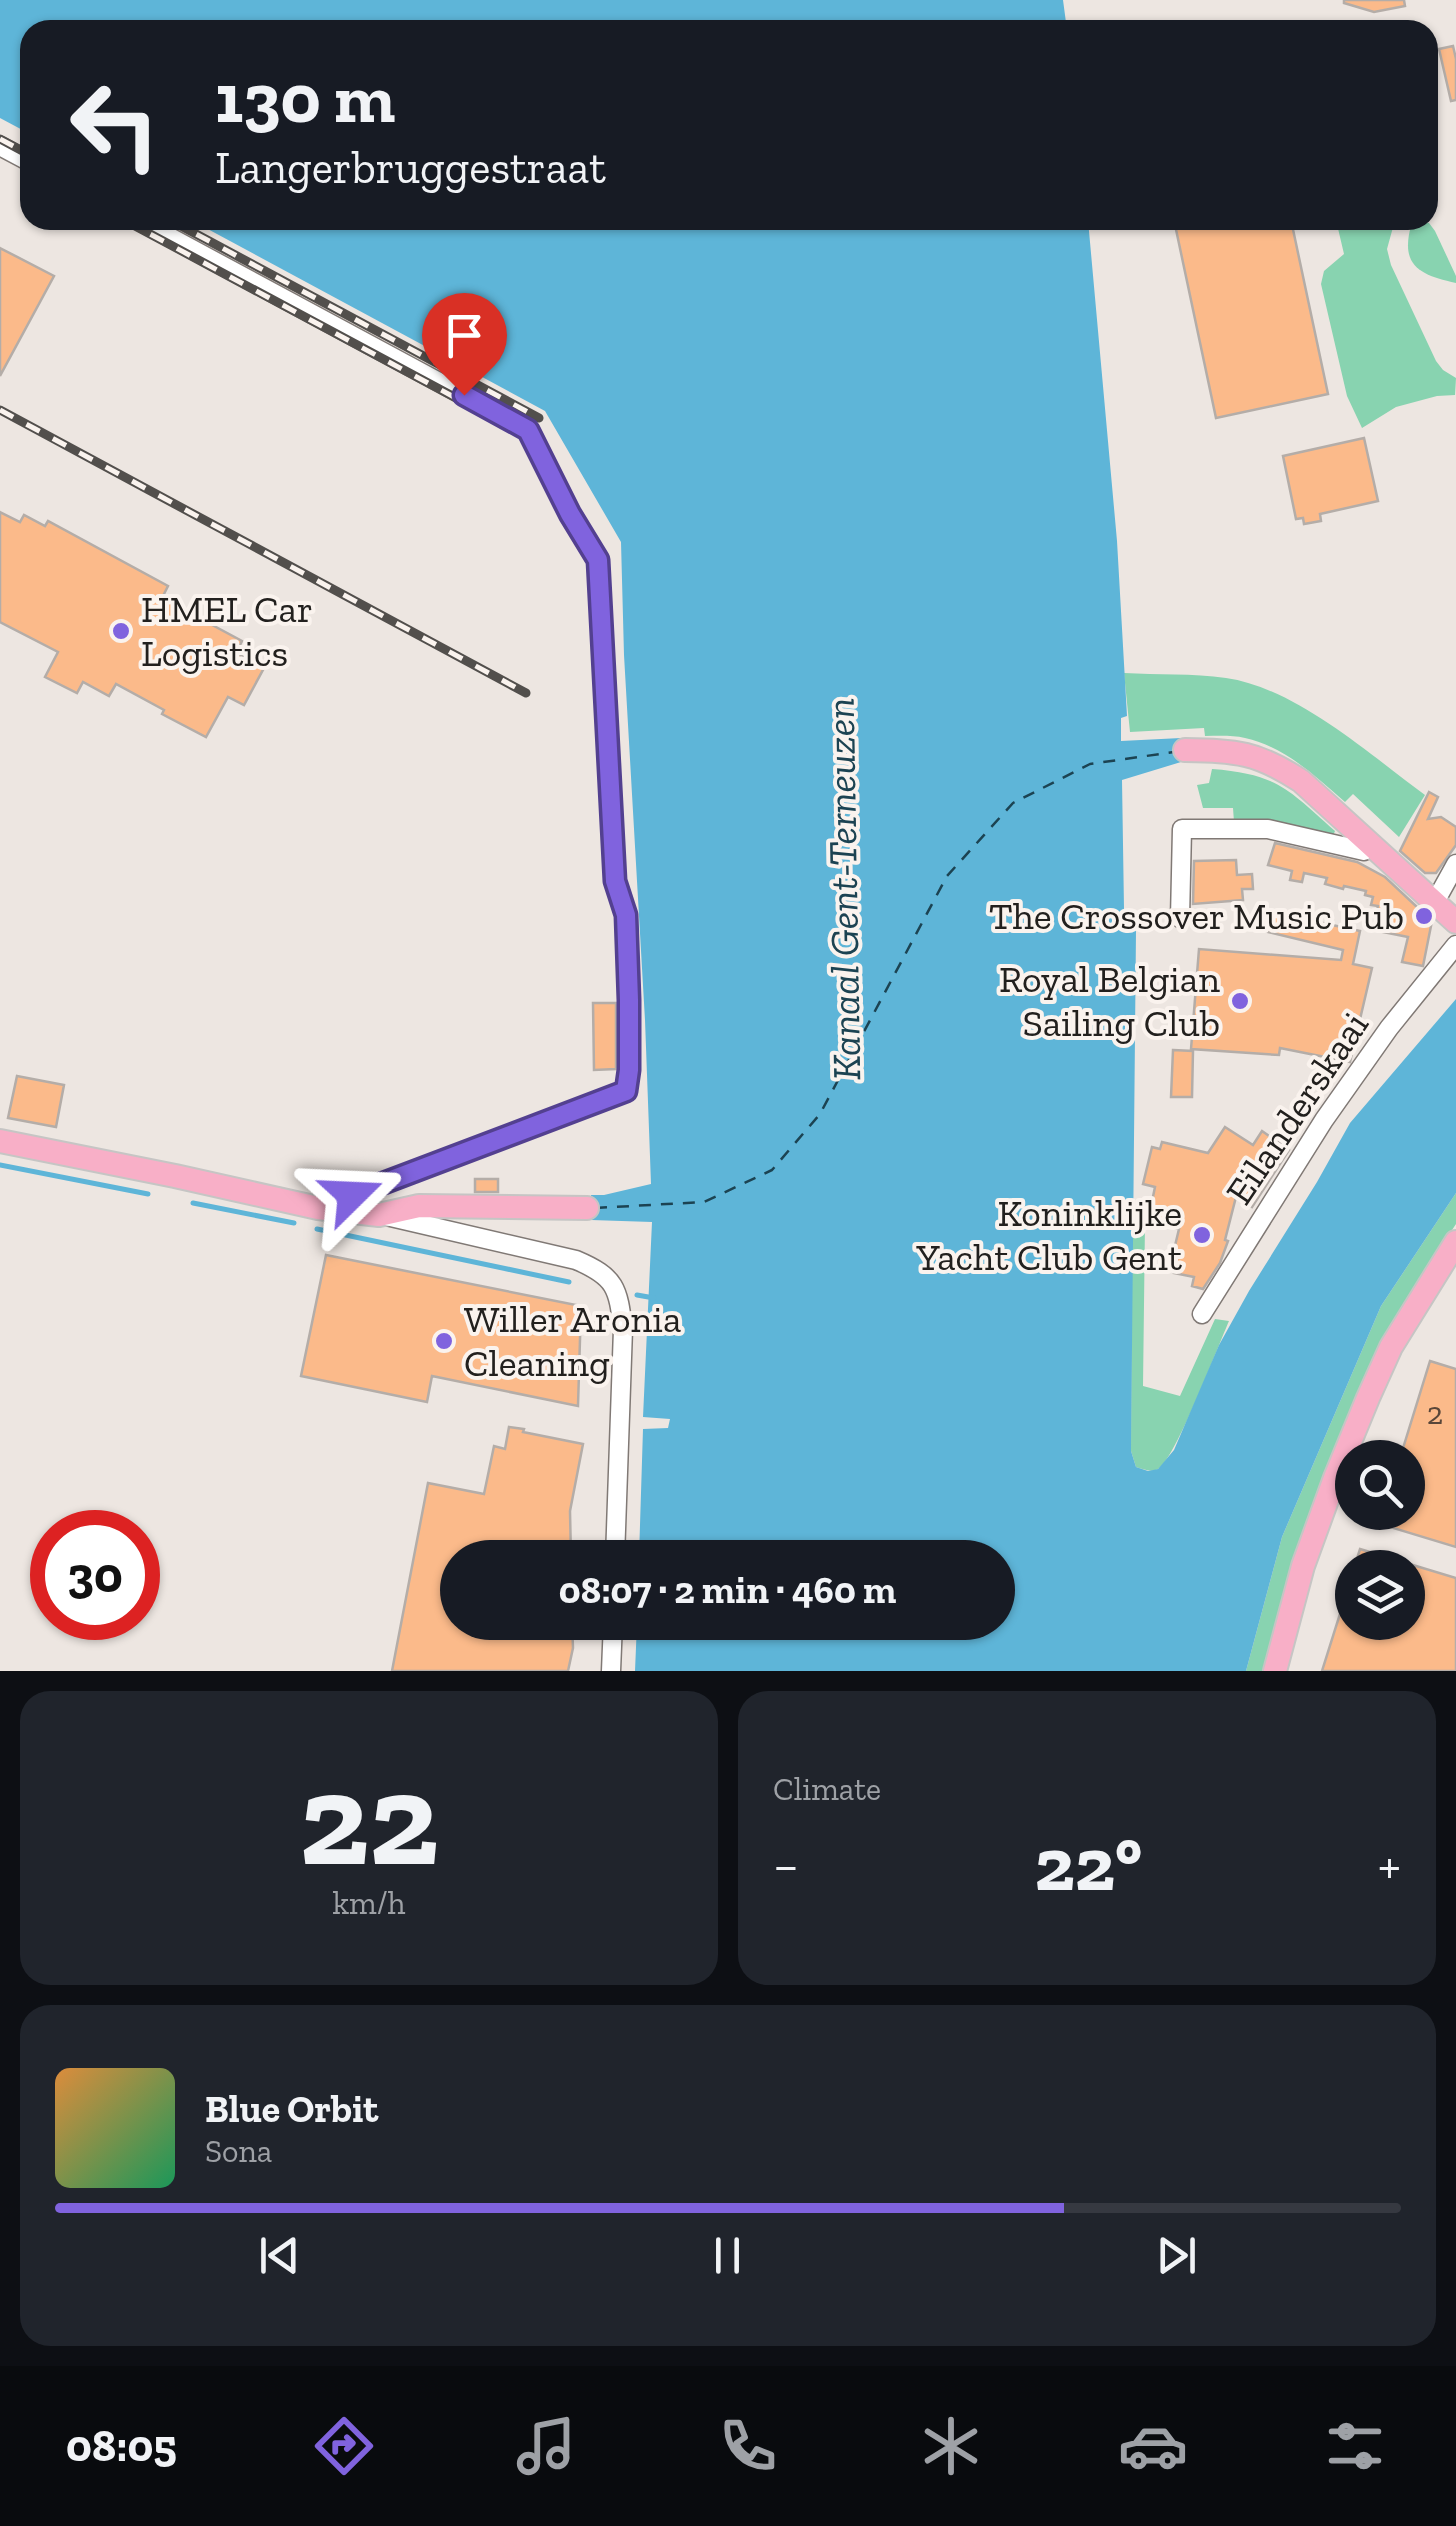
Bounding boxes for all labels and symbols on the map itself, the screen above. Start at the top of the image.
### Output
pin [422,293,507,396]
place label: HMEL Car Logistics [141,586,313,676]
marker: HMEL Car Logistics [110,620,132,642]
water label: Kanaal Gent-Terneuzen [816,697,870,1081]
place label: The Crossover Music Pub [989,893,1404,939]
marker: The Crossover Music Pub [1413,905,1435,927]
place label: Royal Belgian Sailing Club [999,956,1220,1046]
marker: Royal Belgian Sailing Club [1229,990,1251,1012]
street label: Eilanderskaai [1216,1003,1378,1213]
position arrow [300,1143,404,1247]
place label: Koninklijke Yacht Club Gent [916,1190,1182,1280]
marker: Koninklijke Yacht Club Gent [1191,1224,1213,1246]
place label: Willer Aronia Cleaning [464,1296,681,1386]
marker: Willer Aronia Cleaning [433,1330,455,1352]
house number: 2 [1427,1394,1443,1432]
speed limit sign: 30 [30,1510,160,1640]

